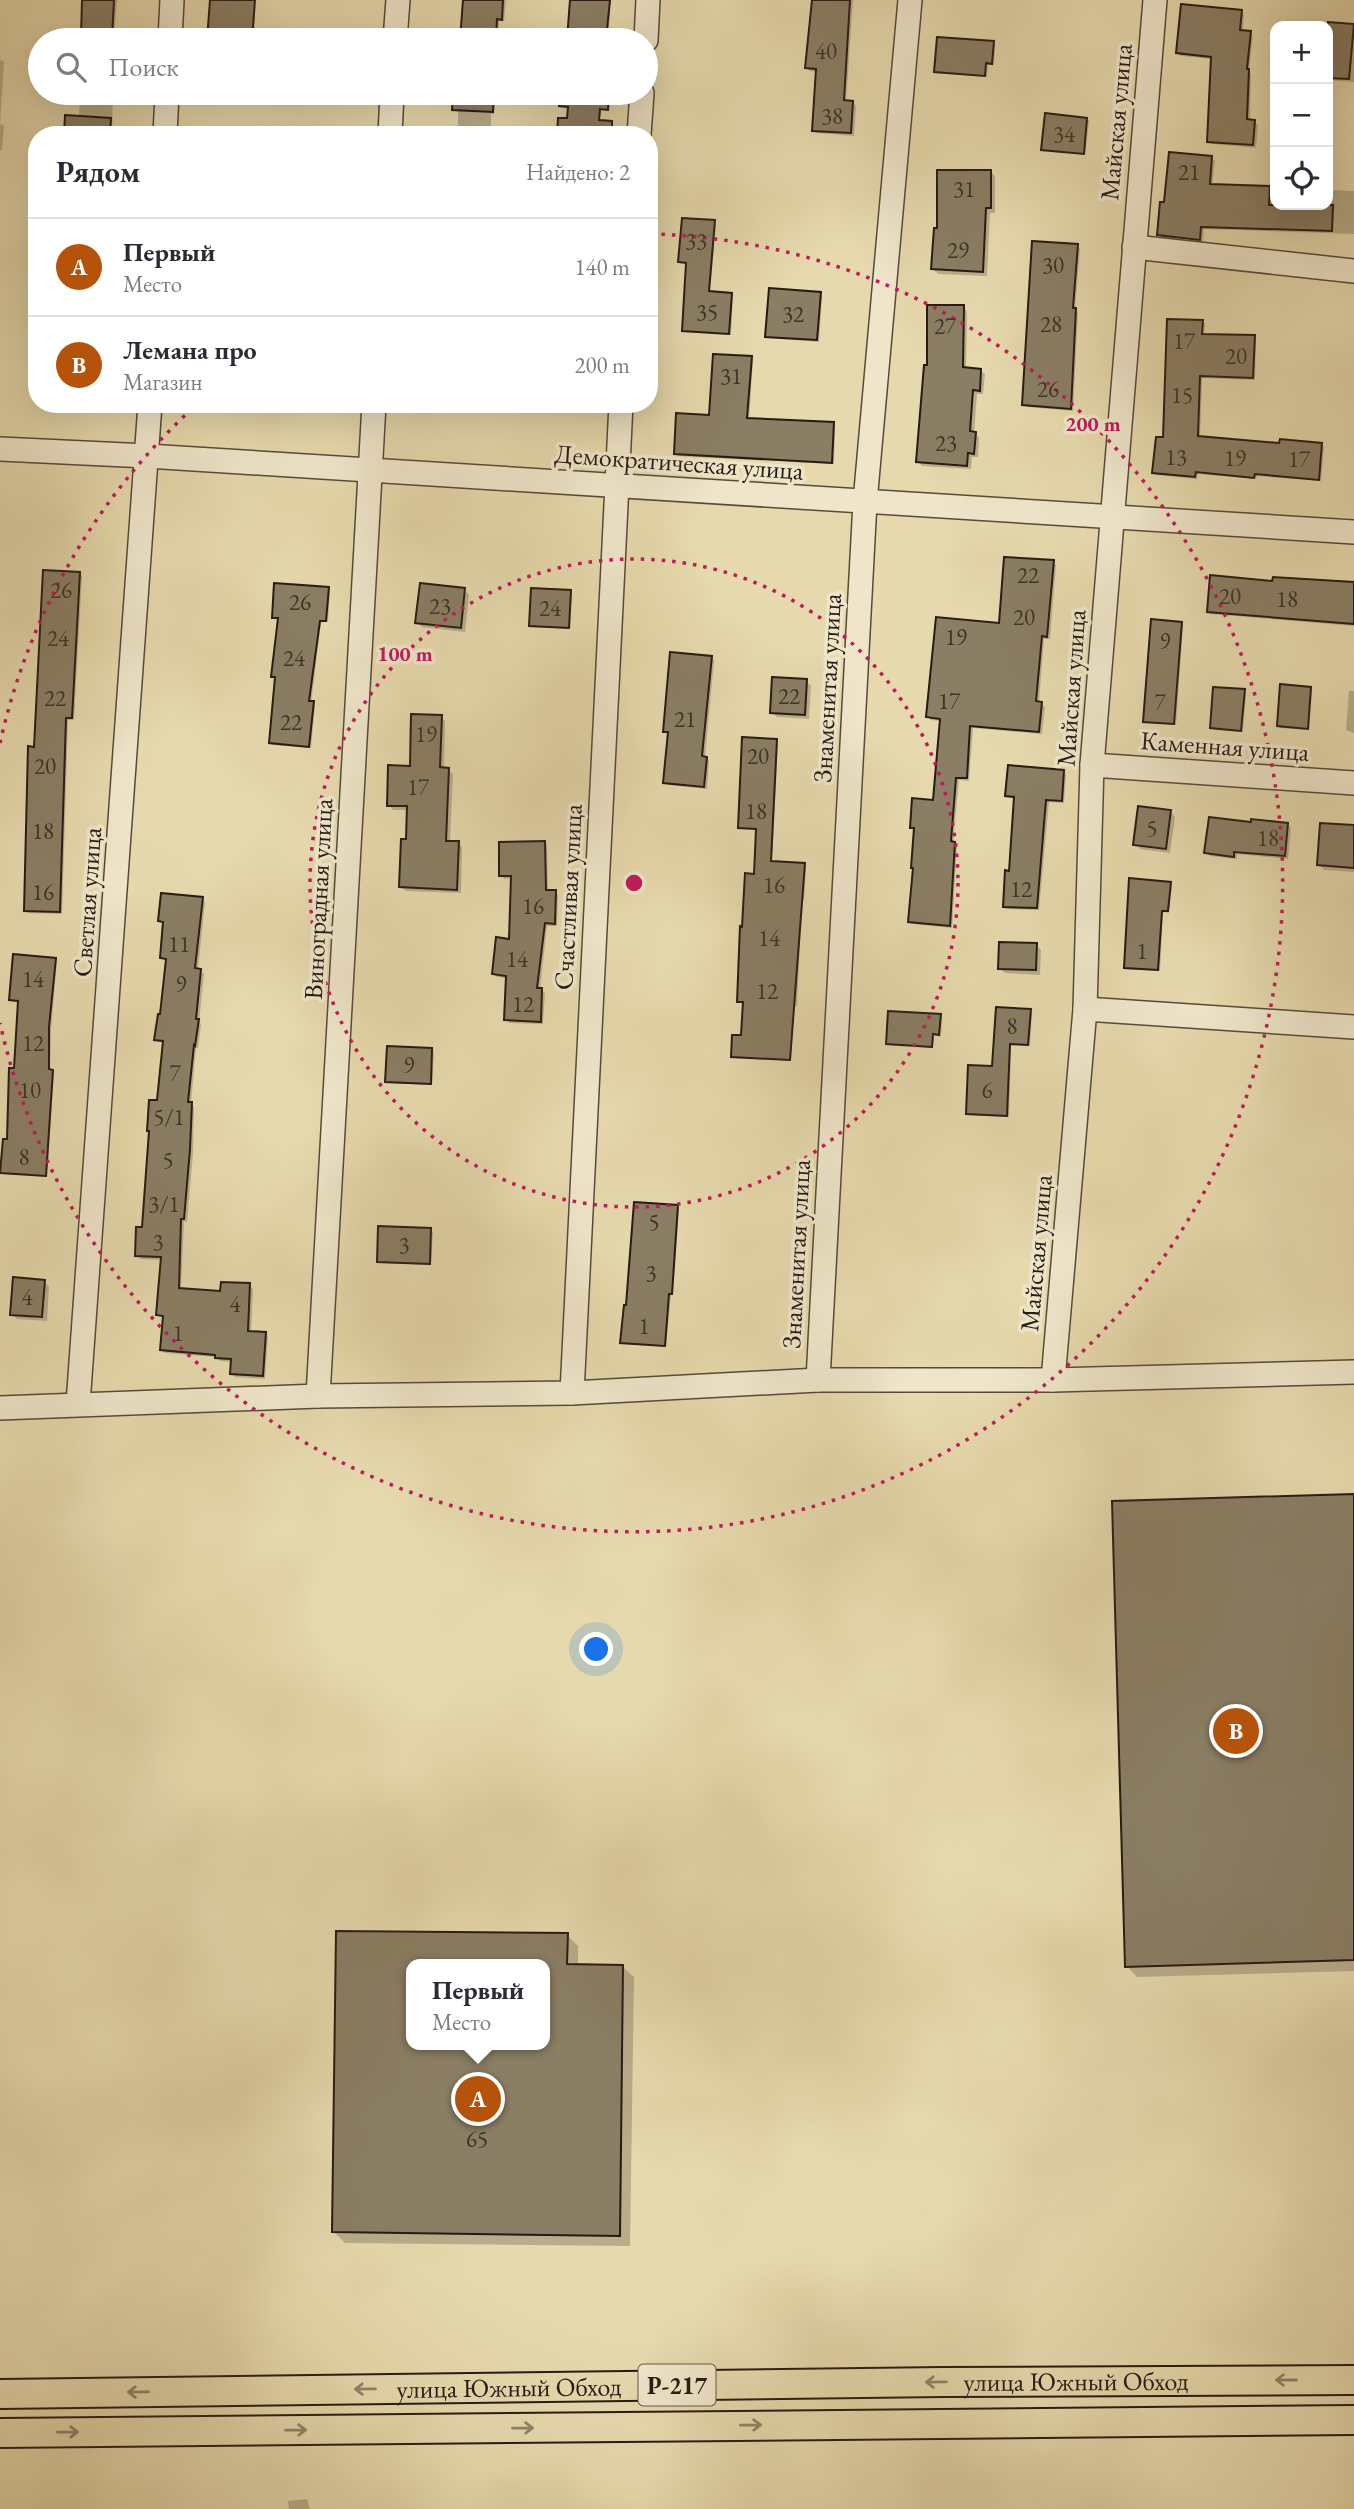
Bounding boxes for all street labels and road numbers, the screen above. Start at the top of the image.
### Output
street label: Майская улица [1092,42,1140,202]
street label: Демократическая улица [553,436,805,488]
street label: Знаменитая улица [805,592,849,783]
street label: Майская улица [1049,608,1093,768]
street label: Каменная улица [1140,723,1311,769]
street label: Виноградная улица [296,797,340,1000]
street label: Счастливая улица [546,802,590,991]
street label: Светлая улица [65,825,109,978]
street label: Знаменитая улица [774,1158,818,1349]
street label: Майская улица [1012,1173,1060,1333]
road number: Р-217 [638,2364,716,2406]
street label: улица Южный Обход [963,2364,1189,2399]
street label: улица Южный Обход [396,2369,622,2406]

